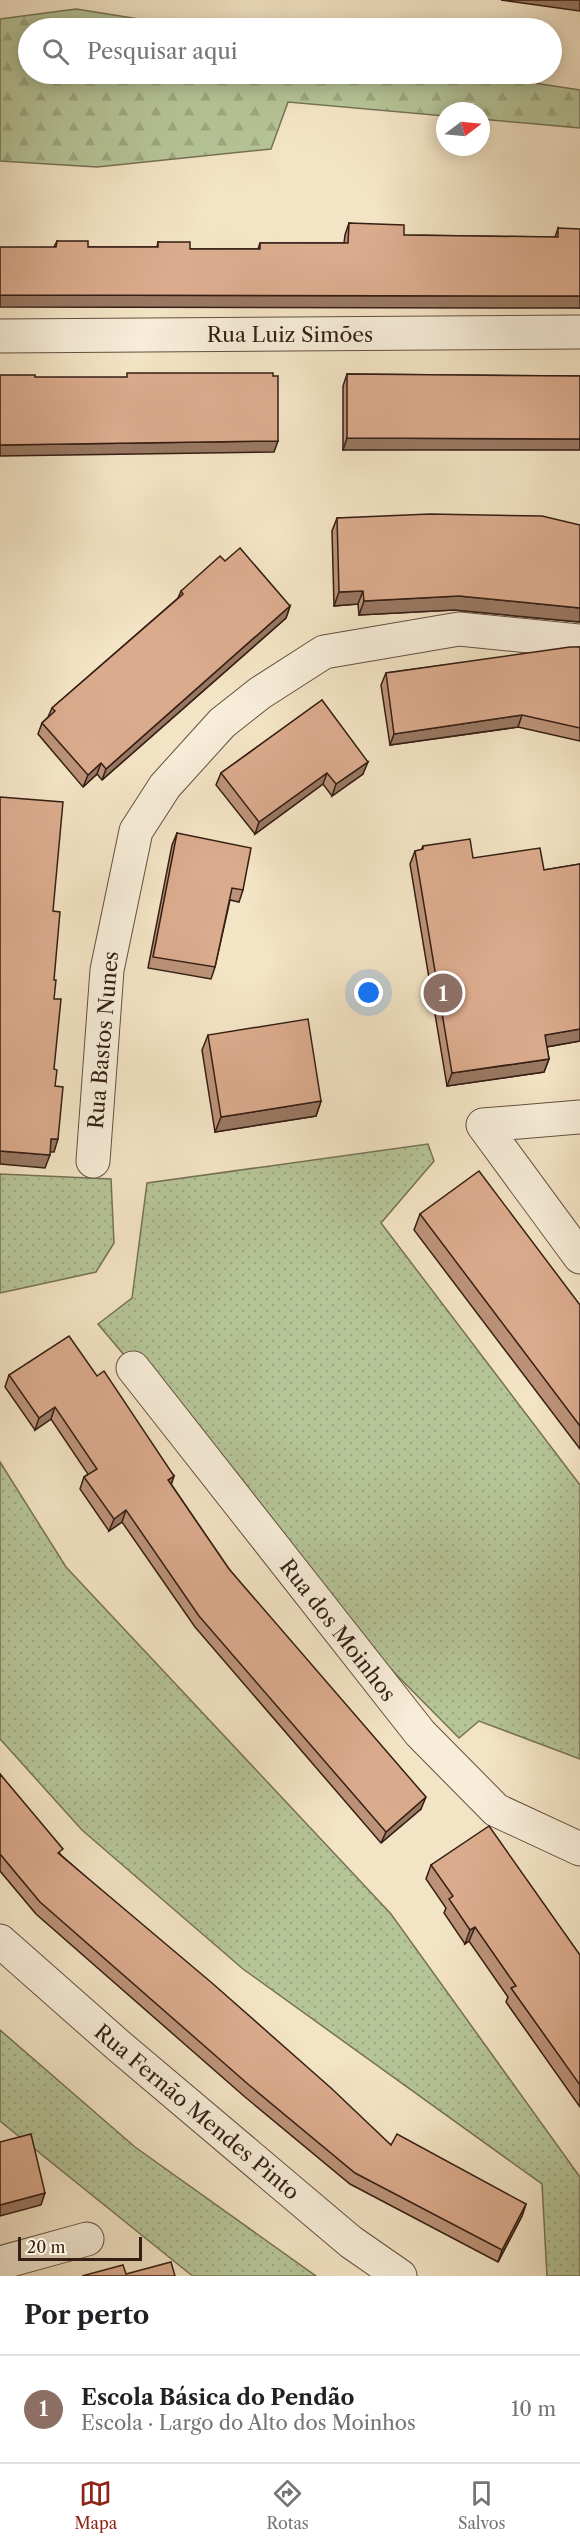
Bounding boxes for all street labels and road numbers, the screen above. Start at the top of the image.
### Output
street label: Rua Luiz Simões [207,322,373,347]
street label: Rua Bastos Nunes [83,950,123,1130]
street label: Rua dos Moinhos [275,1554,401,1706]
street label: Rua Fernão Mendes Pinto [90,2019,304,2205]

